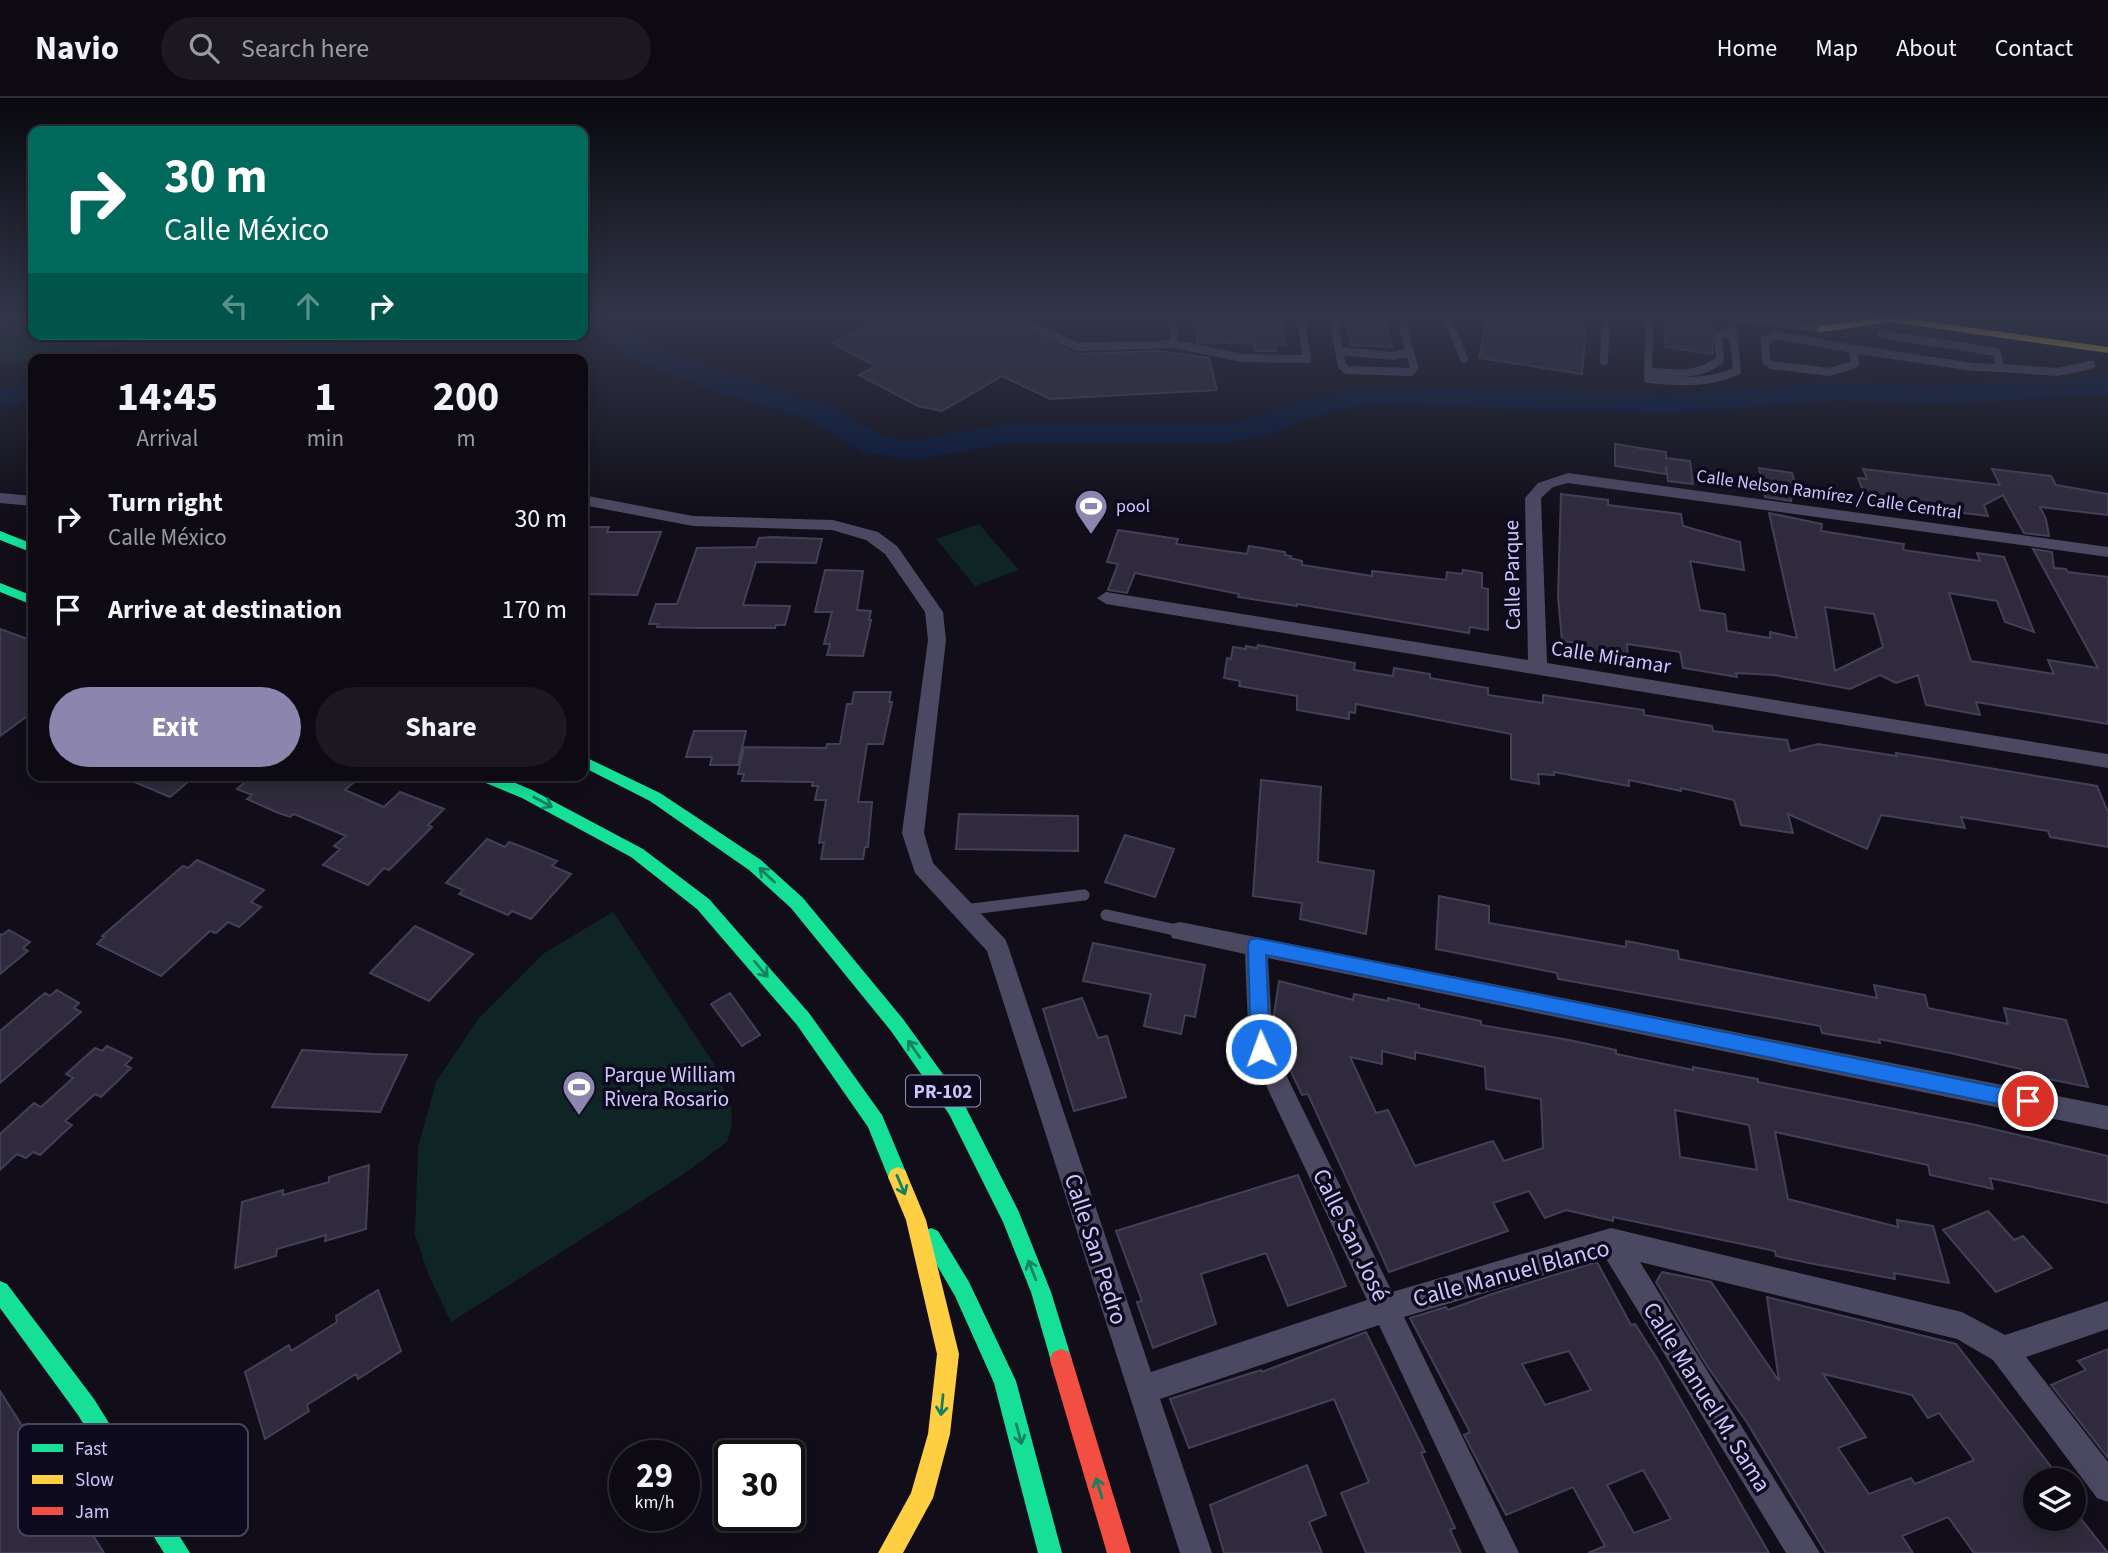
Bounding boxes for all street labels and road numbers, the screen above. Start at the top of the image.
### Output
street label: Calle Nelson Ramírez / Calle Central [1695,464,1963,525]
street label: Calle Parque [1496,520,1528,630]
street label: Calle Miramar [1549,633,1674,681]
road number: PR-102 [906,1076,980,1107]
street label: Calle San José [1303,1163,1398,1308]
street label: Calle San Pedro [1055,1169,1136,1329]
street label: Calle Manuel Blanco [1409,1230,1613,1317]
street label: Calle Manuel M. Sama [1634,1295,1779,1499]

